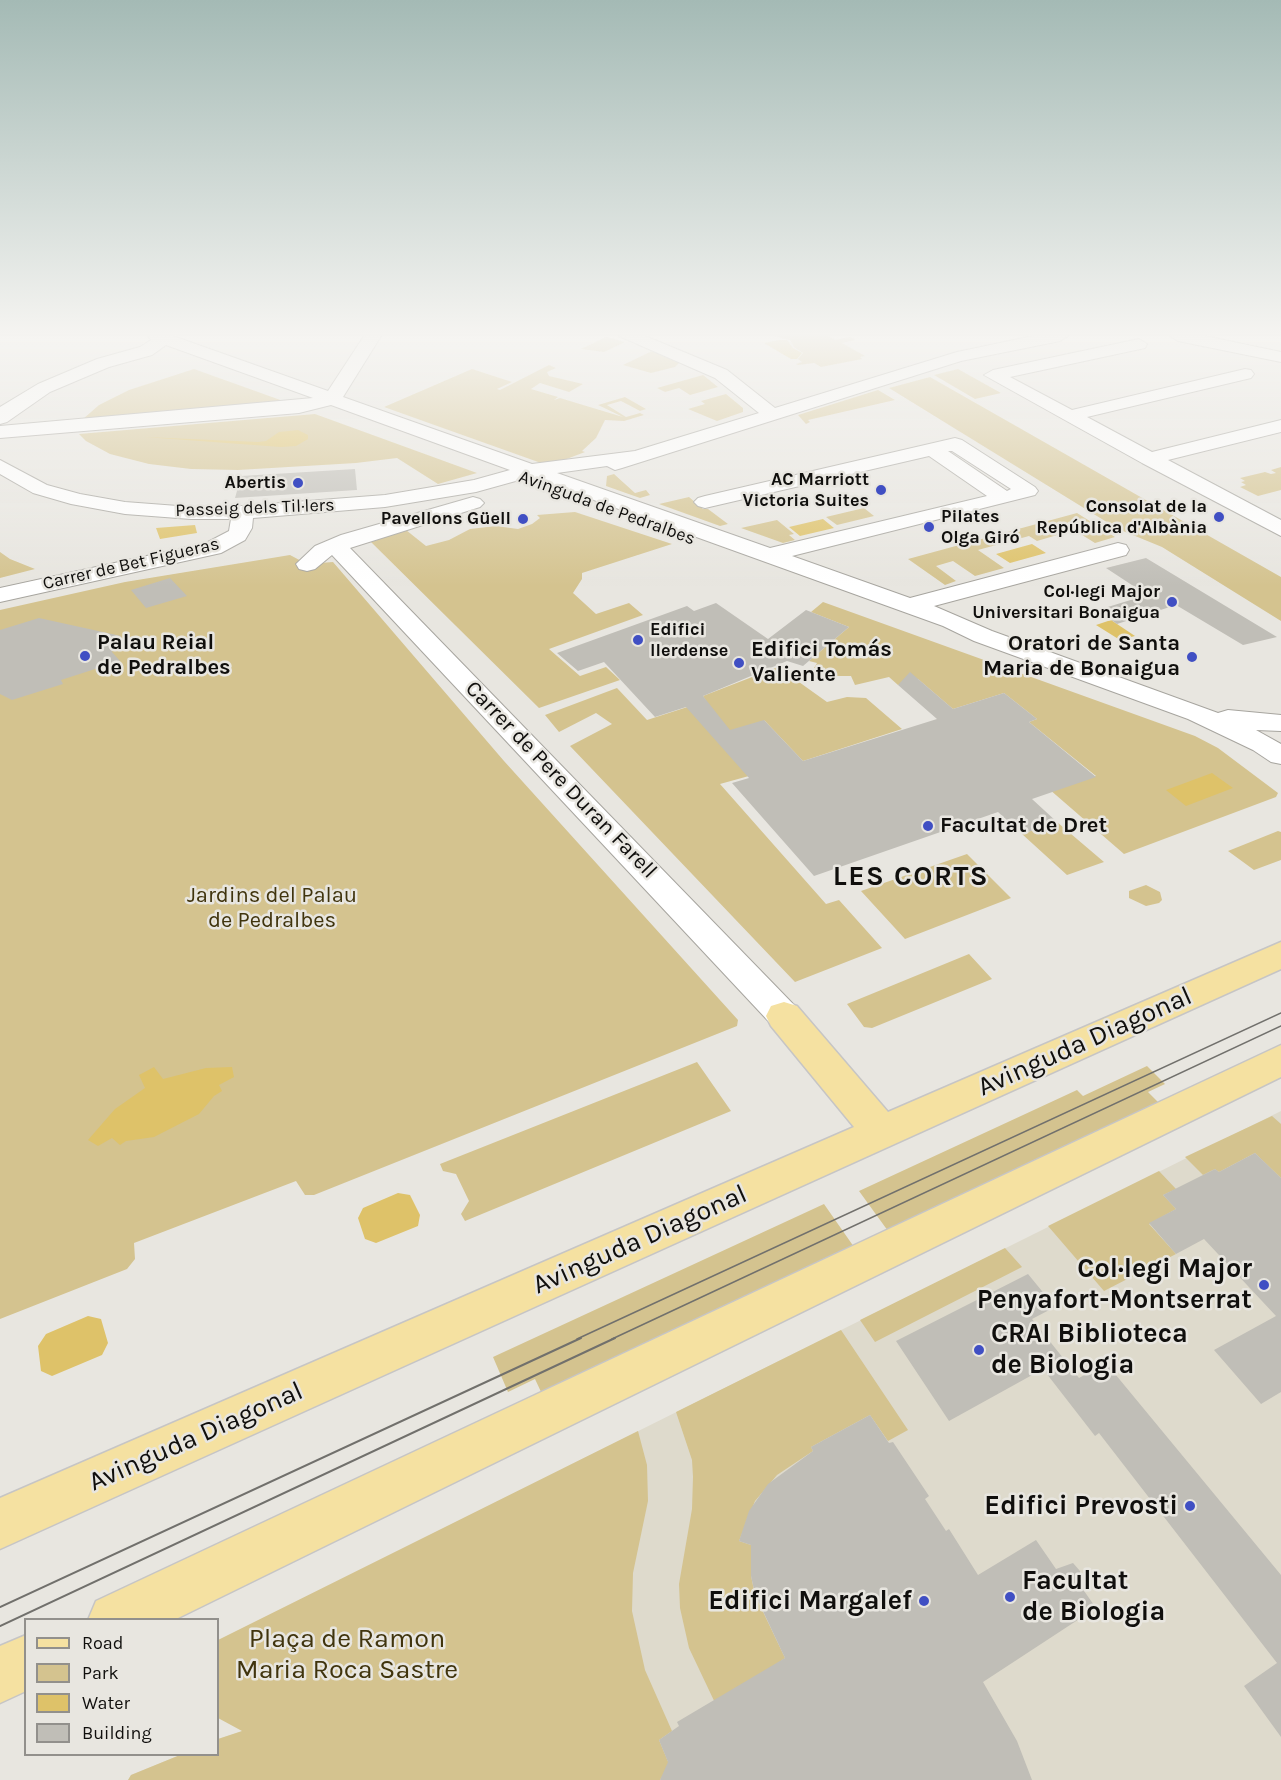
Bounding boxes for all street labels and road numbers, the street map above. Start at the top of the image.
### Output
street label: Avinguda de Pedralbes [516,466,698,550]
street label: Passeig dels Til·lers [175,494,335,522]
street label: Carrer de Bet Figueras [41,533,221,595]
street label: Carrer de Pere Duran Farell [460,676,662,884]
street label: Avinguda Diagonal [973,980,1197,1104]
street label: Avinguda Diagonal [528,1178,752,1302]
street label: Avinguda Diagonal [84,1375,308,1499]

